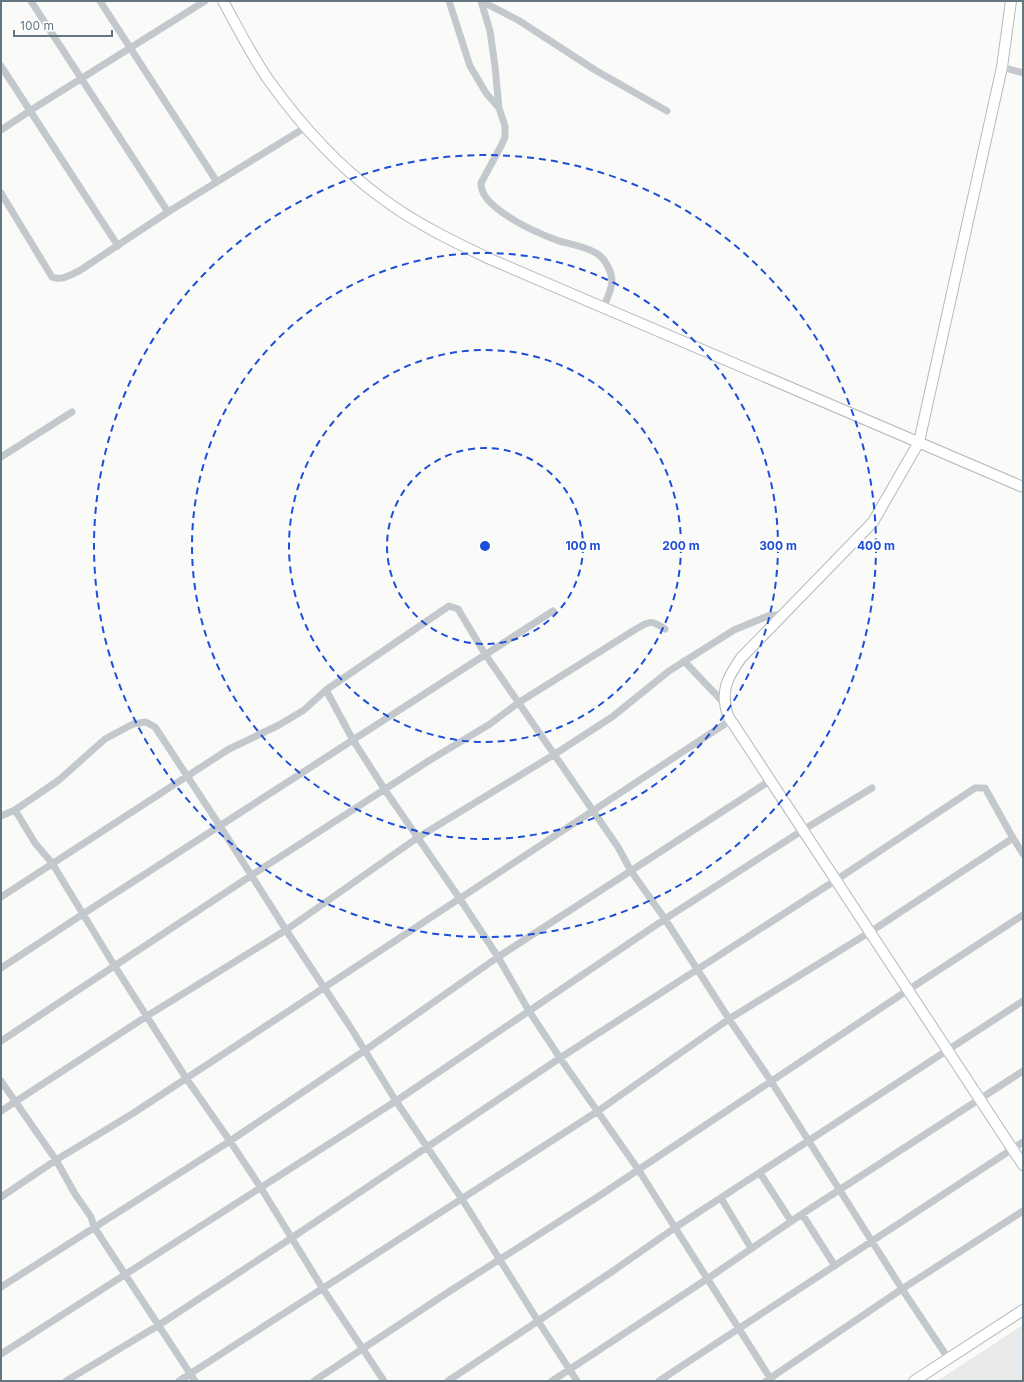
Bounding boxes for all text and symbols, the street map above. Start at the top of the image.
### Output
scale bar [14,12,112,38]
text: 100 m [20,18,54,33]
text: 100 m [565,538,601,553]
text: 200 m [662,538,700,553]
text: 300 m [759,538,797,553]
text: 400 m [857,538,895,553]
centre of rings [478,539,492,553]

